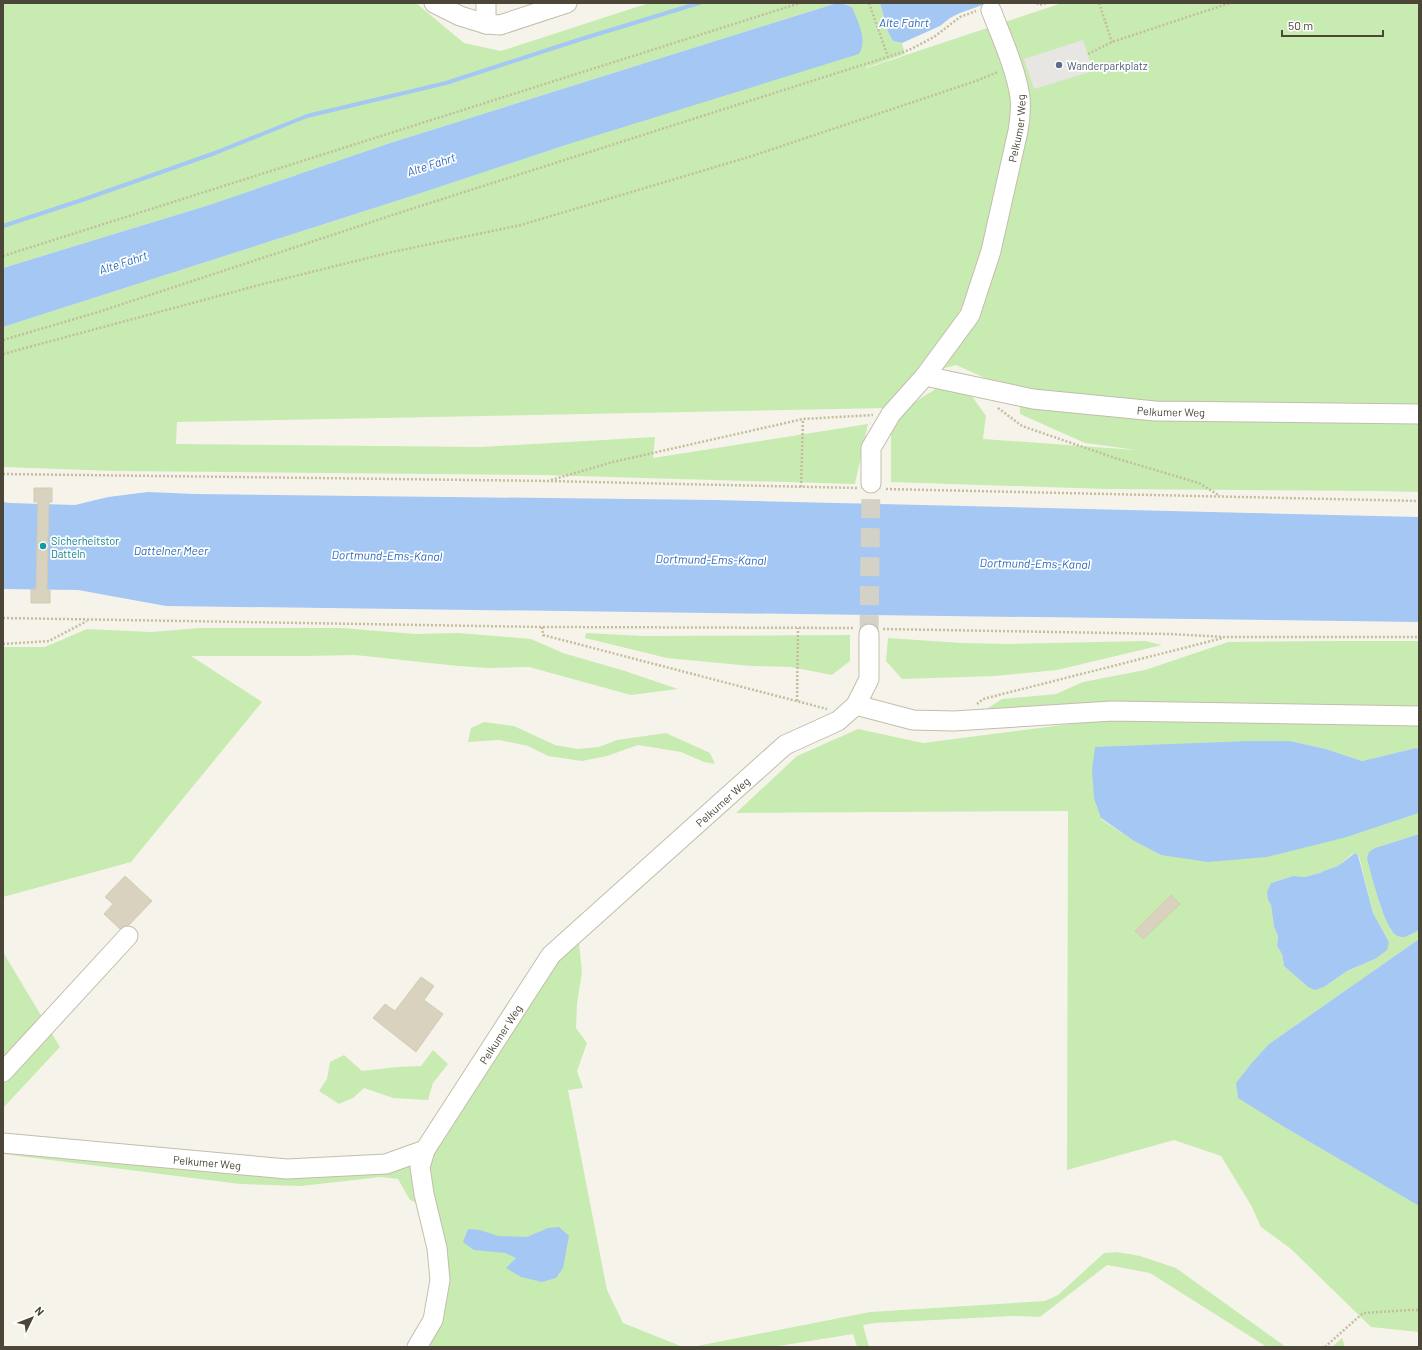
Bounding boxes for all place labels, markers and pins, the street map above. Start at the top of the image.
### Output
place label: Wanderparkplatz [1067,59,1148,72]
marker: Wanderparkplatz [1054,60,1064,70]
place label: Sicherheitstor Datteln [51,534,119,560]
marker: Sicherheitstor Datteln [38,541,48,551]

